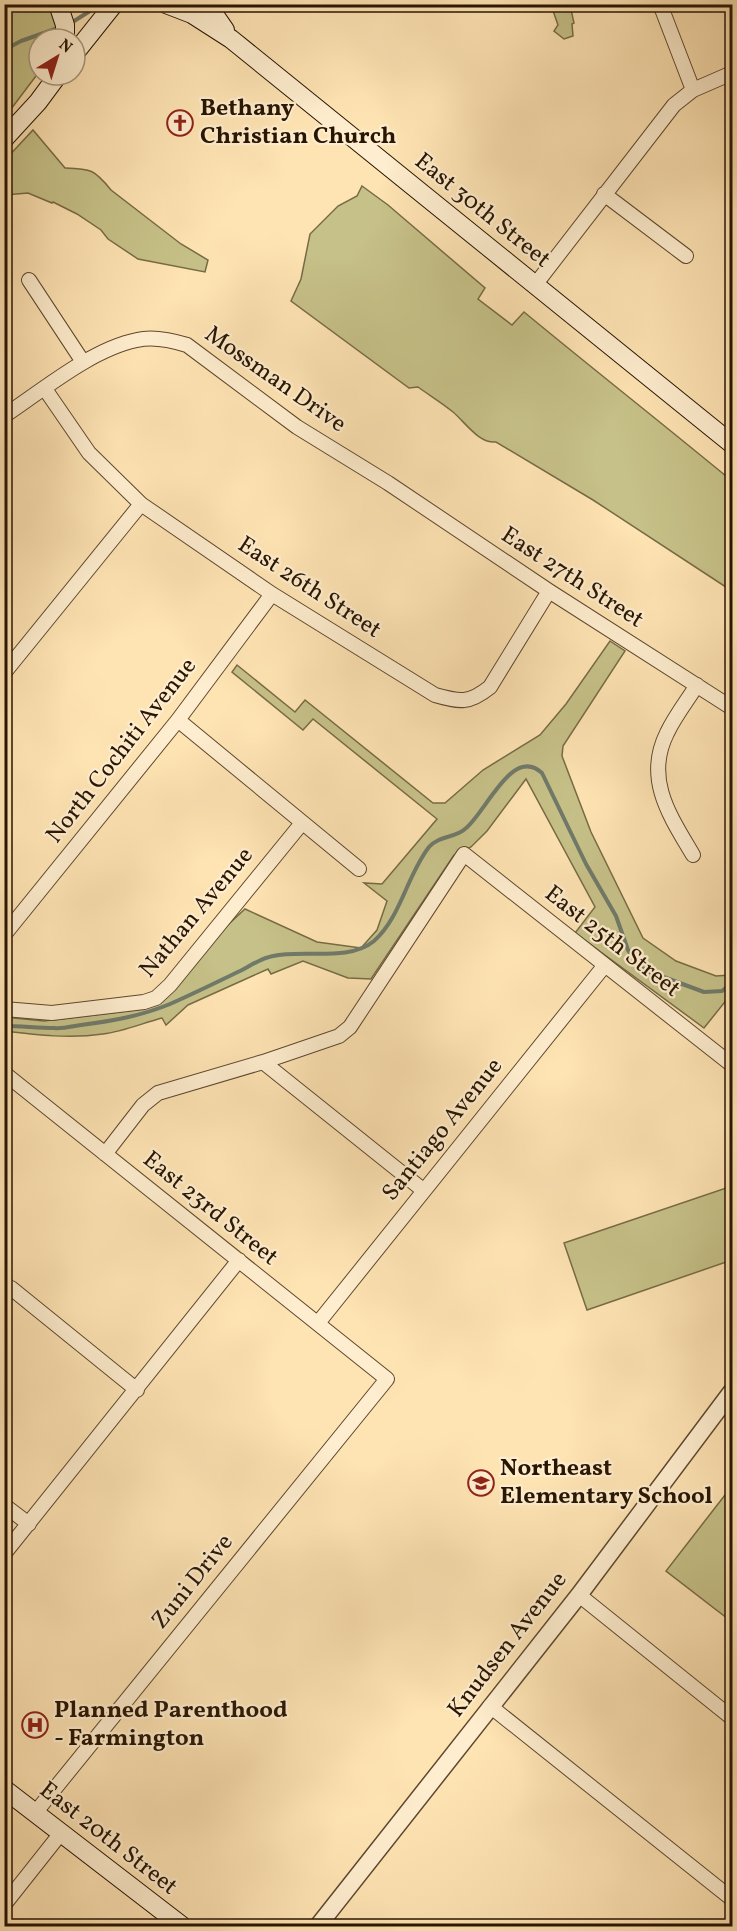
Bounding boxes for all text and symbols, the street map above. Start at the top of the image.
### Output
north arrow [27,27,87,87]
text: N [54,35,77,59]
place label: Bethany Christian Church [200,92,396,154]
church icon: Bethany Christian Church [165,108,195,138]
street label: East 30th Street [407,145,557,277]
street label: Mossman Drive [197,318,353,442]
street label: East 27th Street [494,519,650,637]
street label: East 26th Street [230,529,388,647]
street label: North Cochiti Avenue [39,651,205,851]
street label: Nathan Avenue [132,840,262,986]
street label: East 25th Street [537,878,687,1006]
street label: Santiago Avenue [375,1051,511,1209]
street label: East 23rd Street [135,1144,285,1274]
place label: Northeast Elementary School [500,1452,713,1514]
school or university icon: Northeast Elementary School [466,1468,496,1498]
street label: Zuni Drive [144,1527,242,1637]
street label: Knudsen Avenue [440,1565,576,1725]
place label: Planned Parenthood - Farmington [54,1694,288,1756]
hospital icon: Planned Parenthood - Farmington [20,1710,50,1740]
street label: East 20th Street [32,1774,184,1904]

